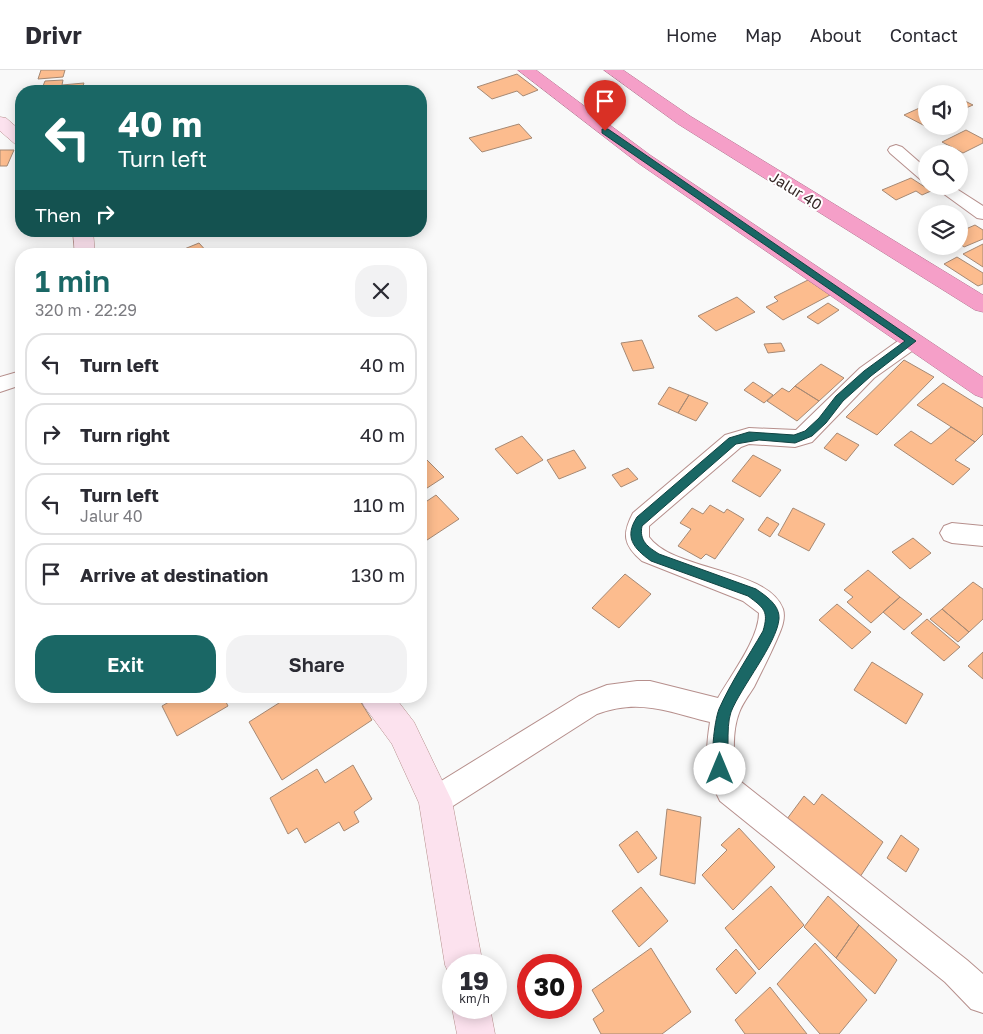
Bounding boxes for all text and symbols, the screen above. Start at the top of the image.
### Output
text: Drivr [25,20,82,49]
text: Home [666,24,717,46]
text: Map [745,24,782,46]
text: About [810,24,862,46]
text: Contact [890,24,958,46]
pin [584,80,626,131]
map controls [918,85,968,255]
button: sound [918,85,968,135]
icon: arrive [591,87,619,115]
text: 40 m [118,103,202,145]
icon: left [35,105,100,170]
text: Turn left [118,145,207,172]
button: search [918,145,968,195]
street label: Jalur 40 [766,167,826,213]
icon: right [91,200,119,228]
text: Then [35,203,81,226]
button: layers [918,205,968,255]
text: 1 min [35,263,110,299]
button: close [355,265,407,317]
text: 320 m · 22:29 [35,300,137,320]
icon: left [37,350,65,378]
text: Turn left [80,353,159,376]
text: 40 m [360,353,405,376]
icon: right [37,420,65,448]
text: Turn right [80,423,170,446]
text: 40 m [360,423,405,446]
text: Turn left [80,483,159,506]
icon: left [37,490,65,518]
text: 110 m [353,493,405,516]
text: Jalur 40 [80,506,143,526]
icon: arrive [37,560,65,588]
text: Arrive at destination [80,563,268,586]
text: 130 m [351,563,405,586]
button: Exit [35,635,216,693]
button: Share [226,635,407,693]
position arrow [693,742,745,794]
speed limit sign: 30 [517,954,582,1019]
text: 19 [460,965,489,996]
text: km/h [459,991,490,1006]

